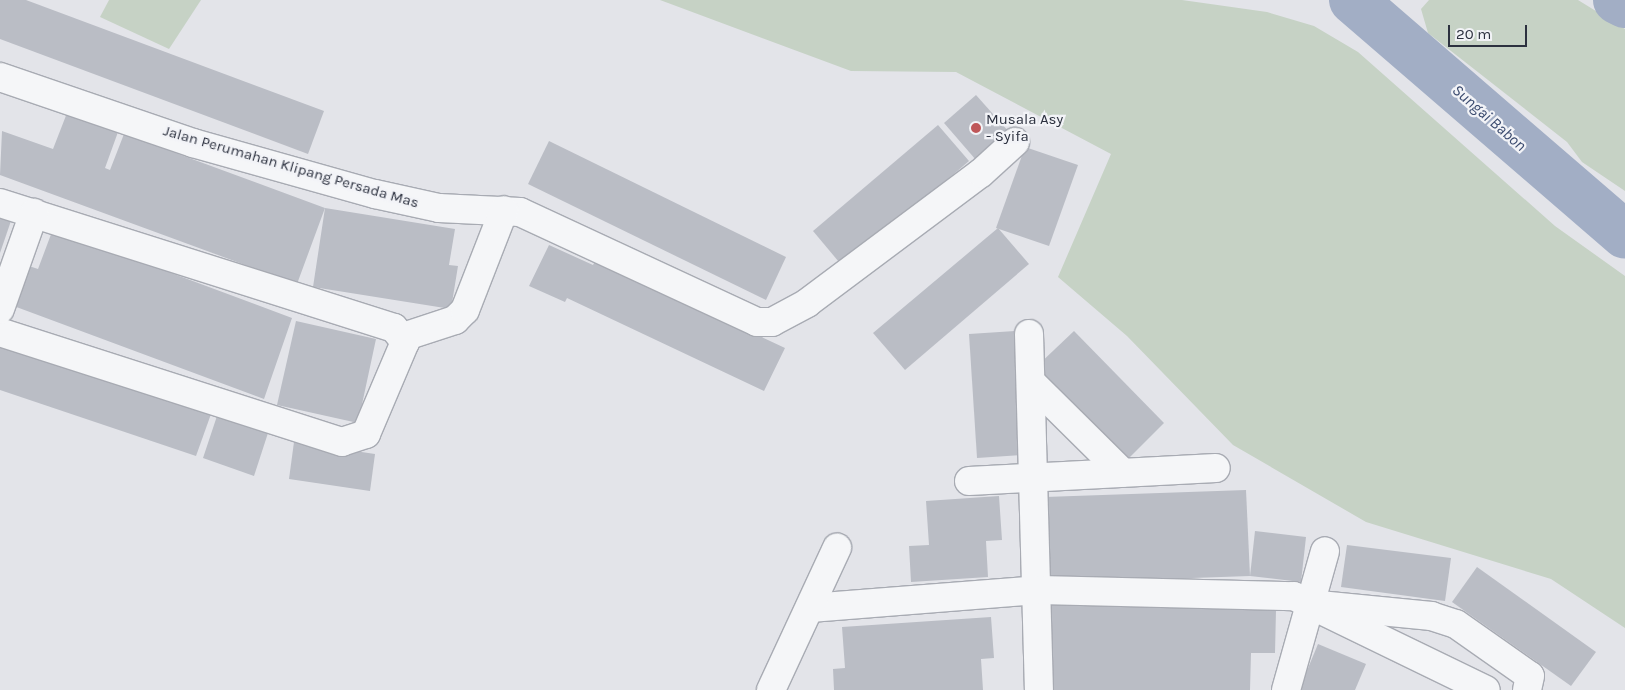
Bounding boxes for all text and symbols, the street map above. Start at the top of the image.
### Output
scale bar [1450,15,1529,47]
text: 20 m [1456,25,1491,43]
water label: Sungai Babon [1448,81,1530,155]
place label: Musala Asy - Syifa [986,110,1063,145]
street label: Jalan Perumahan Klipang Persada Mas [161,122,421,212]
marker: Musala Asy - Syifa [970,122,982,134]

